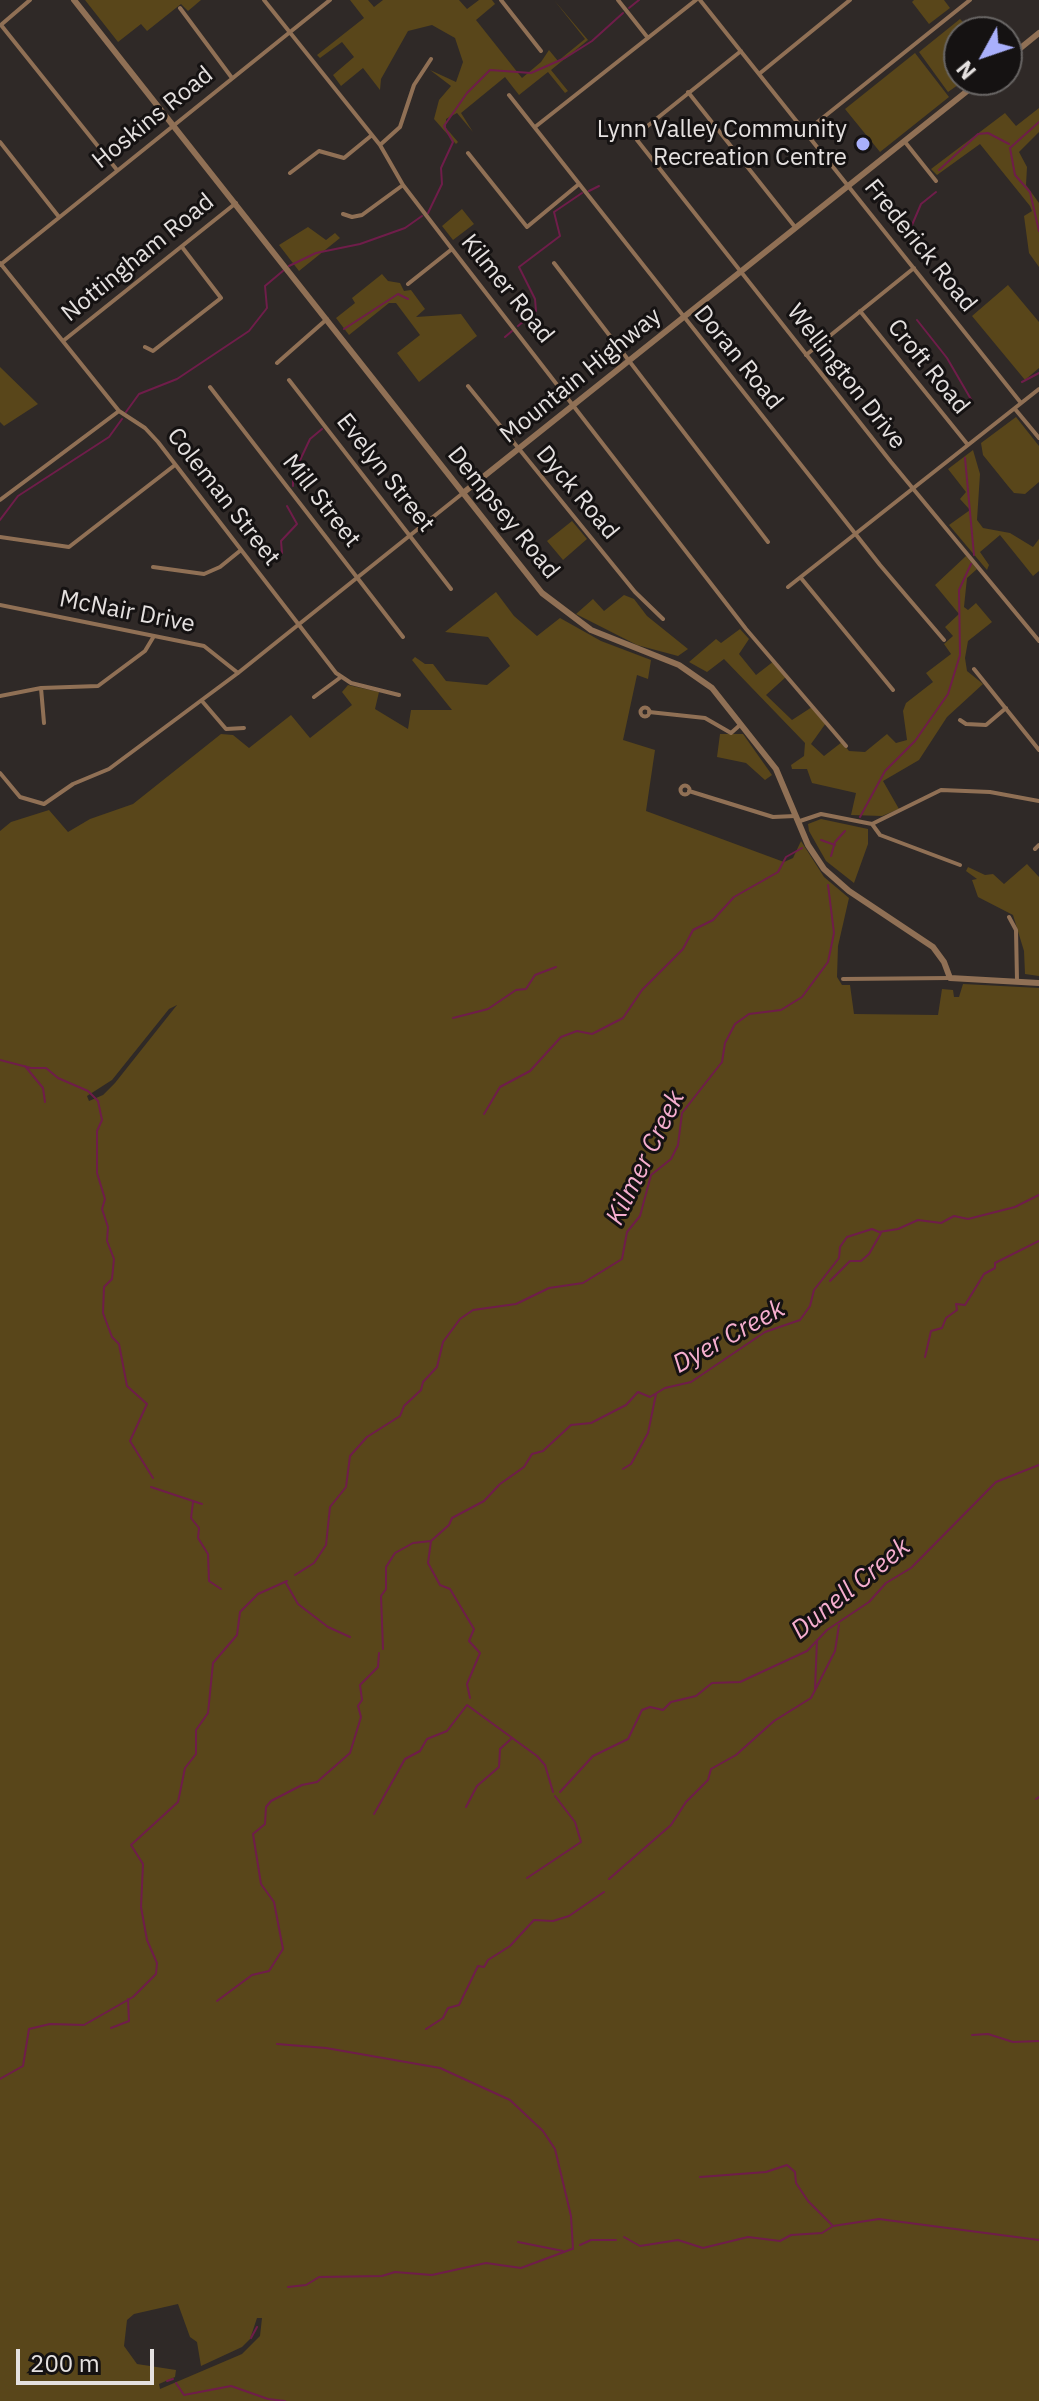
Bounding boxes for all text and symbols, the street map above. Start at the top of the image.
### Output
north arrow [943,16,1023,96]
text: N [950,55,982,86]
street label: Hoskins Road [87,61,219,175]
place label: Lynn Valley Community Recreation Centre [597,116,847,172]
marker: Lynn Valley Community Recreation Centre [854,135,872,153]
street label: Frederick Road [858,174,982,318]
street label: Nottingham Road [56,188,220,328]
street label: Kilmer Road [454,229,560,349]
street label: Wellington Drive [780,299,912,455]
street label: Doran Road [687,300,789,416]
street label: Mountain Highway [495,302,667,450]
street label: Croft Road [881,314,975,420]
street label: Evelyn Street [330,408,440,538]
street label: Coleman Street [160,422,286,572]
street label: Dyck Road [529,440,625,546]
street label: Dempsey Road [441,441,565,585]
street label: Mill Street [276,449,366,553]
street label: McNair Drive [57,585,197,639]
water label: Kilmer Creek [600,1086,692,1230]
water label: Dyer Creek [668,1293,790,1381]
water label: Dunell Creek [785,1531,917,1647]
scale bar [20,2333,158,2383]
text: 200 m [30,2347,100,2379]

